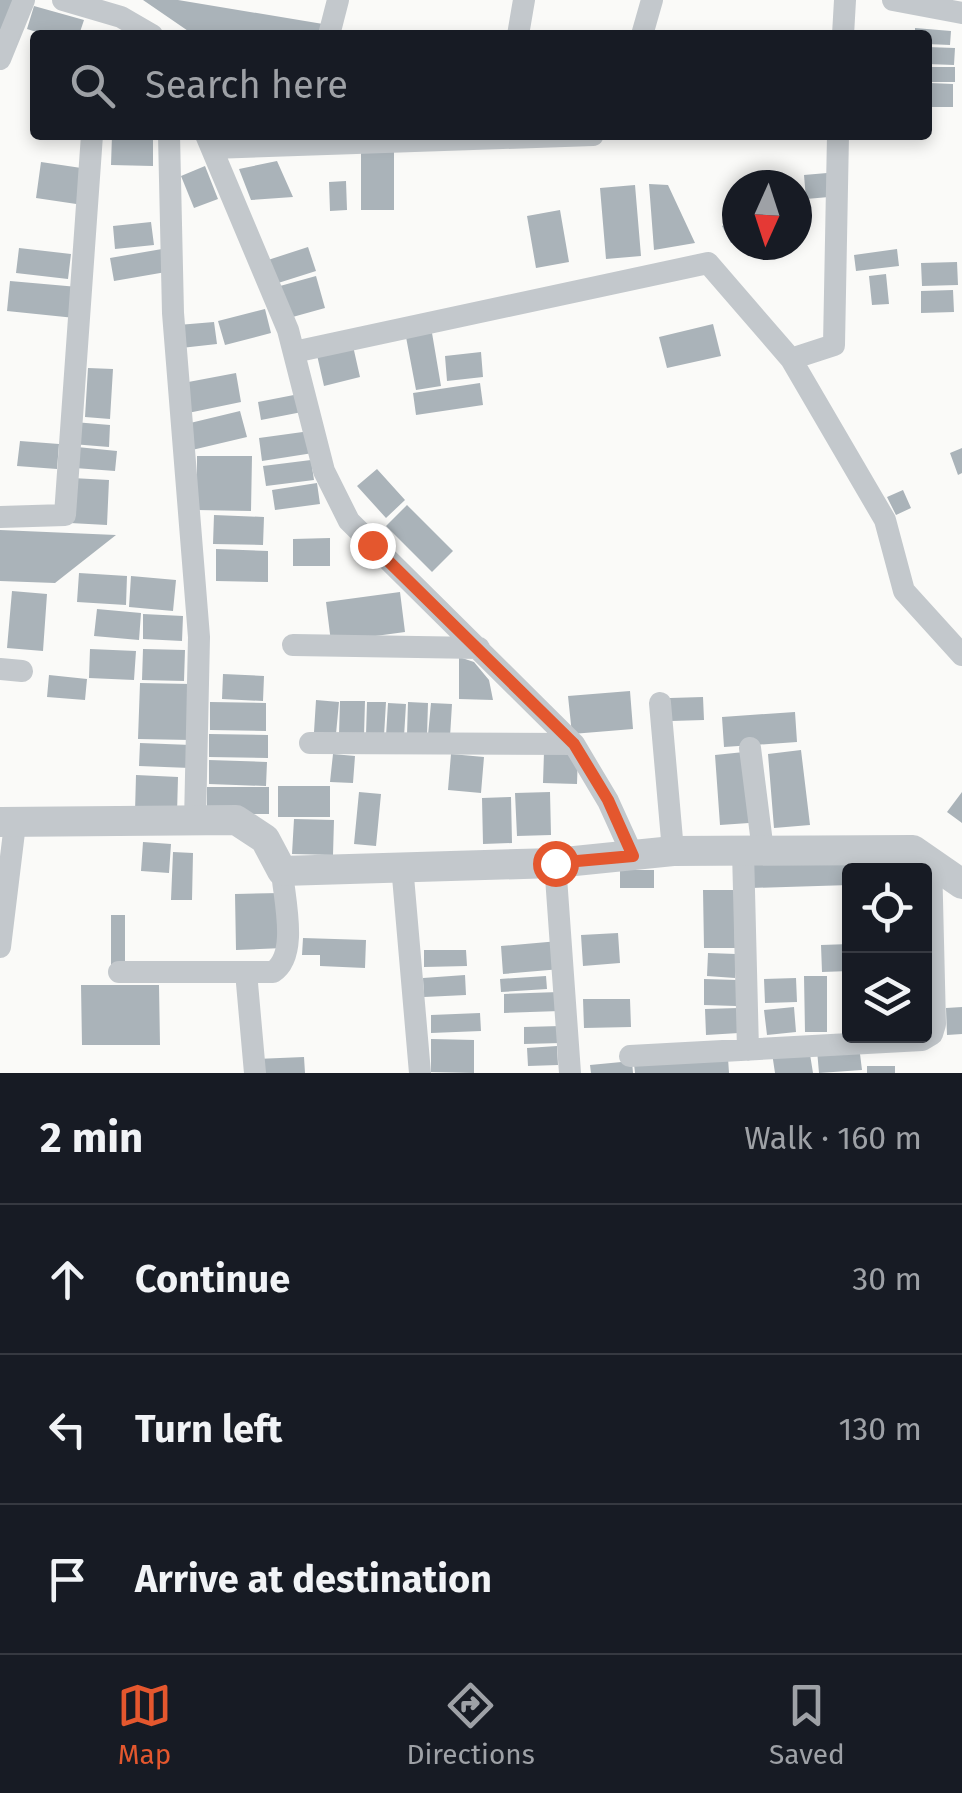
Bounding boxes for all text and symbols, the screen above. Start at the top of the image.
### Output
search box [30,30,932,140]
icon: search [65,58,120,113]
text: Search here [145,62,348,108]
north arrow [722,170,812,260]
route end [350,523,396,569]
route start [533,841,579,887]
map controls [842,863,932,1043]
button: locate [842,863,932,953]
button: layers [842,953,932,1043]
text: 2 min [40,1113,143,1163]
text: Walk · 160 m [744,1119,922,1157]
icon: ahead [40,1252,95,1307]
text: Continue [135,1256,290,1302]
text: 30 m [852,1260,922,1298]
icon: left [40,1402,95,1457]
text: Turn left [135,1406,282,1452]
text: 130 m [838,1410,922,1448]
icon: arrive [40,1552,95,1607]
text: Arrive at destination [135,1556,492,1602]
tab: Map [117,1678,172,1771]
tab: Directions [406,1678,535,1771]
tab: Saved [769,1678,845,1771]

